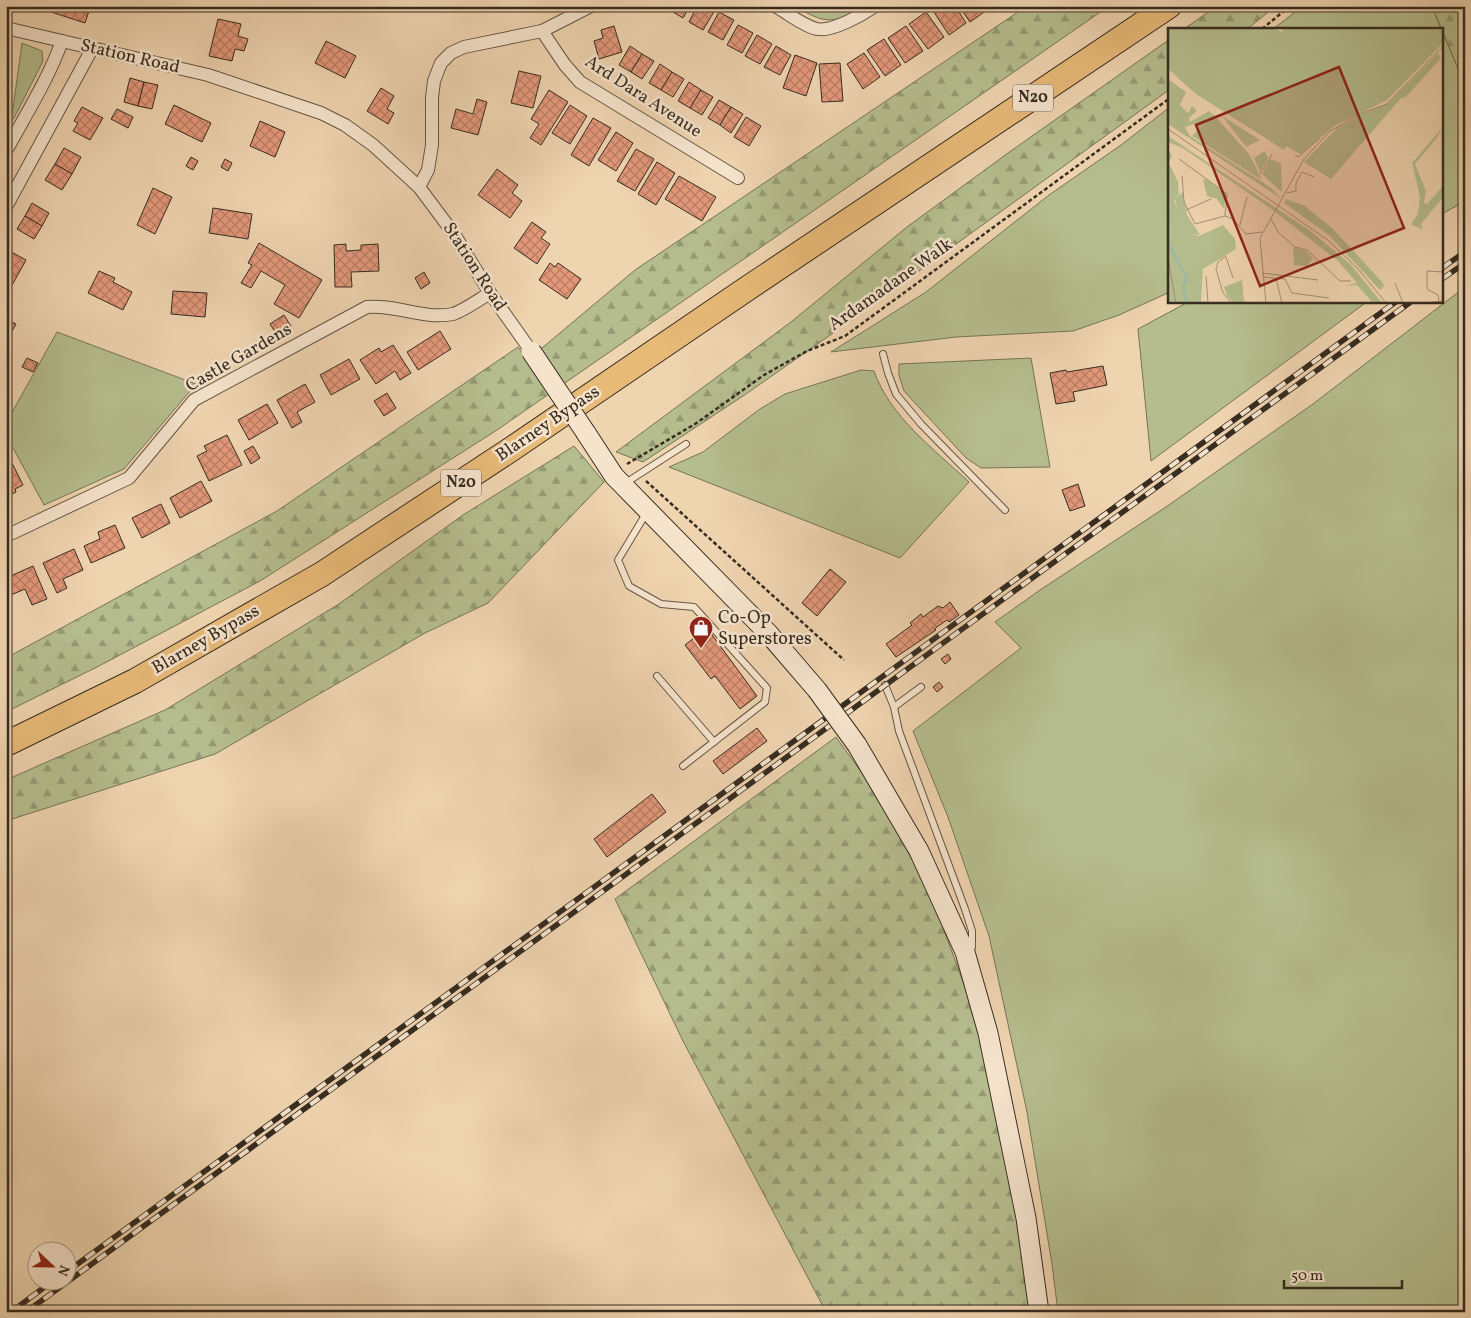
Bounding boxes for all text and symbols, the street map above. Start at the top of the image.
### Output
inset map [1168,28,1444,302]
street label: Station Road [78,33,182,81]
street label: Ard Dara Avenue [580,50,706,144]
road number: N20 [1013,85,1053,112]
street label: Station Road [436,218,512,316]
street label: Ardamadane Walk [824,233,958,337]
street label: Castle Gardens [181,317,297,399]
street label: Blarney Bypass [491,380,605,468]
road number: N20 [441,469,481,496]
street label: Blarney Bypass [148,599,264,681]
place label: Co-Op Superstores [718,606,812,652]
shop icon: Co-Op Superstores [688,615,714,649]
north arrow [28,1240,78,1290]
scale bar [1284,1258,1401,1290]
text: N [52,1262,73,1279]
text: 50 m [1291,1266,1323,1287]

